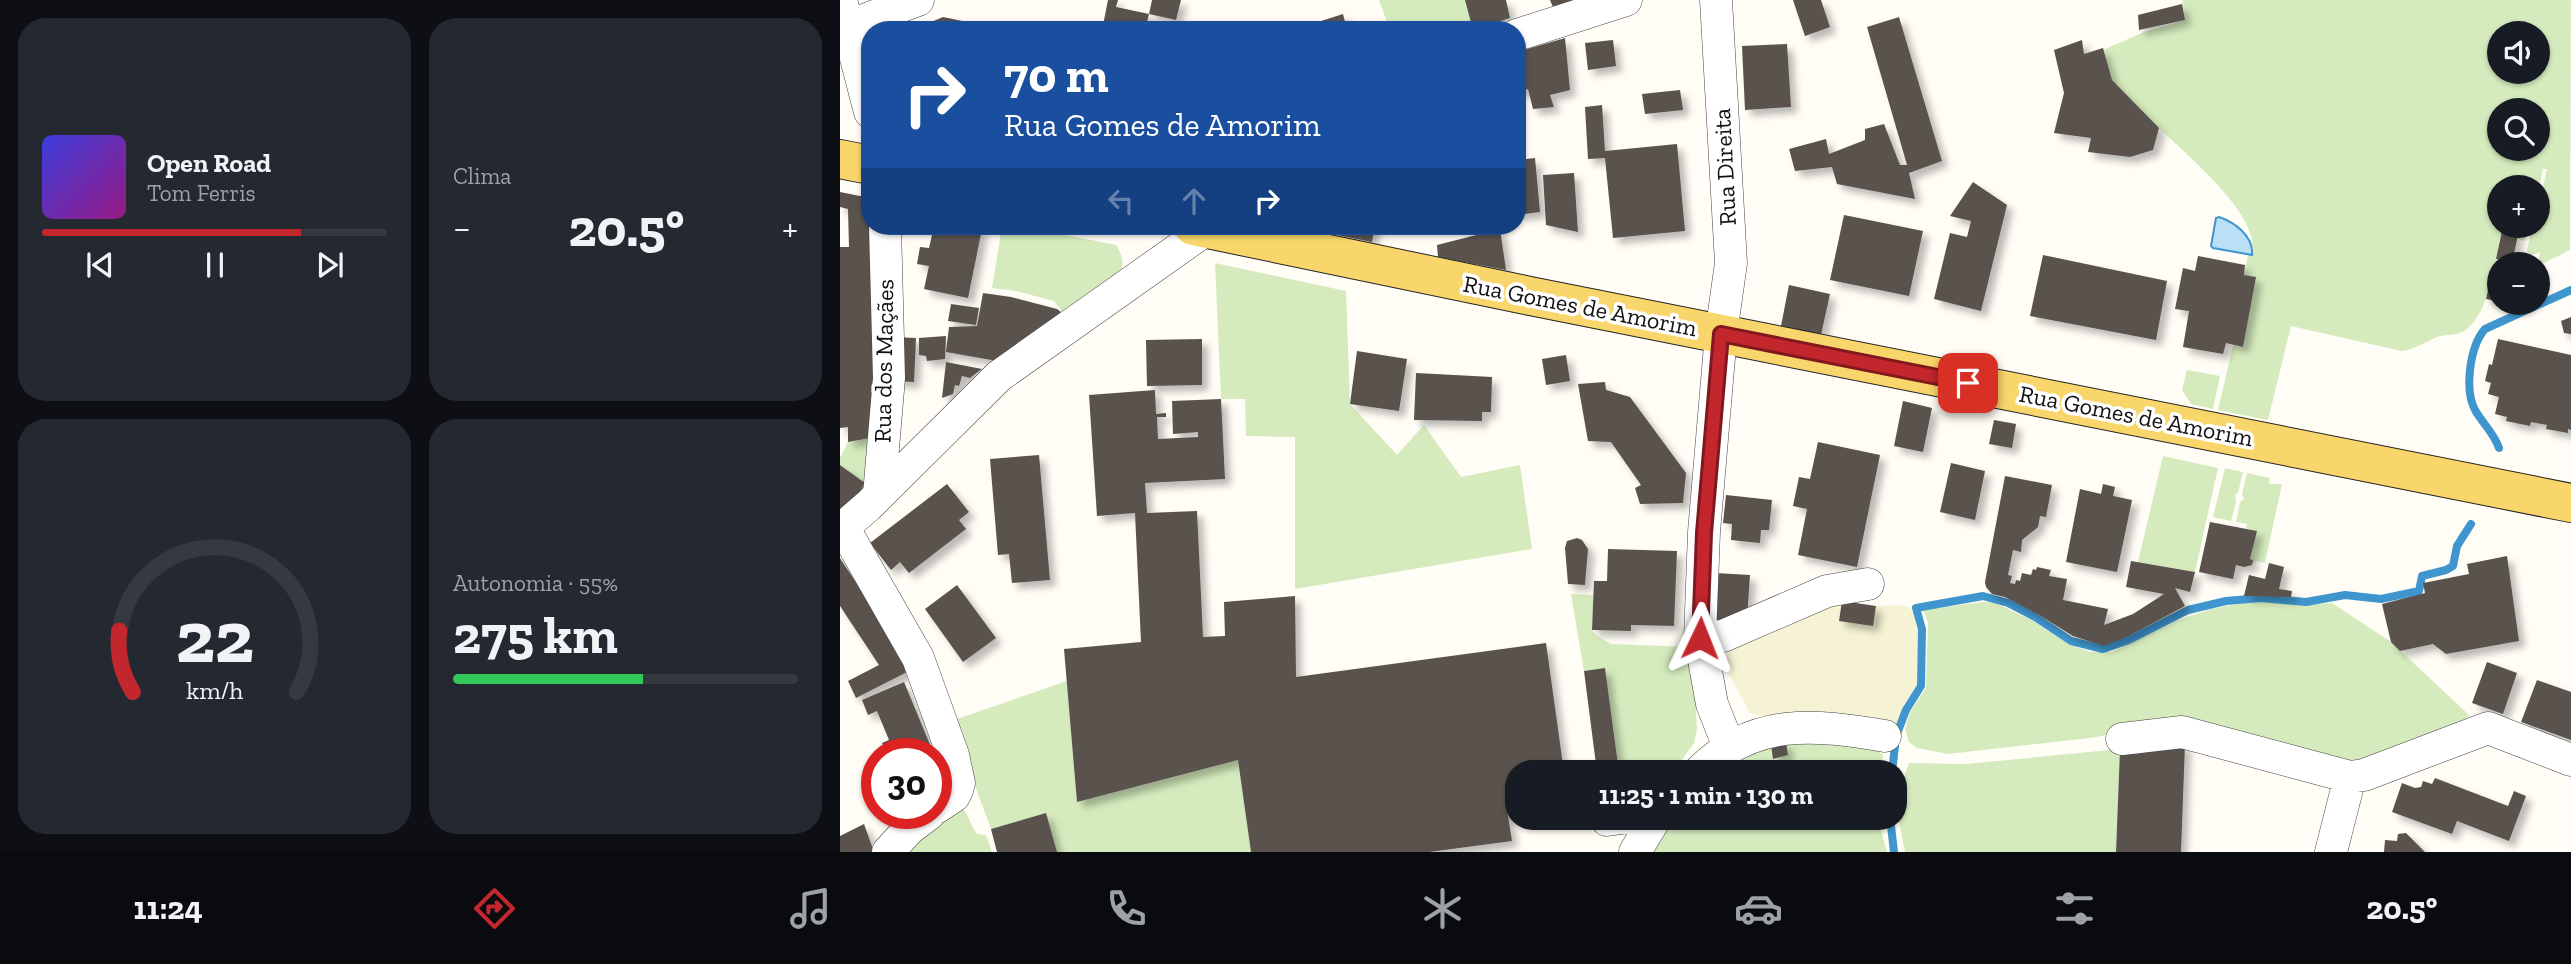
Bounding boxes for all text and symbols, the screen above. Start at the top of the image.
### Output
map controls [2487,21,2550,315]
button: sound [2487,21,2550,84]
text: 70 m [1004,46,1109,105]
icon: right [889,49,980,140]
button: search [2487,98,2550,161]
text: Rua Gomes de Amorim [1004,106,1321,144]
street label: Rua Direita [1707,107,1742,226]
text: Open Road [147,147,271,179]
text: Clima [453,162,511,190]
button: + [2487,175,2550,238]
text: Tom Ferris [147,179,256,207]
icon: left [1102,182,1140,220]
icon: ahead [1175,182,1213,220]
icon: right [1248,182,1286,220]
text: 20.5° [569,197,684,259]
text: − [453,205,471,251]
text: + [782,205,798,251]
icon: previous [81,246,119,284]
icon: pause [196,246,234,284]
icon: next [311,246,349,284]
button: − [2487,252,2550,315]
street label: Rua Gomes de Amorim [1461,269,1700,342]
street label: Rua dos Maçães [868,279,899,443]
pin [1938,353,1998,413]
icon: arrive [1949,364,1987,402]
street label: Rua Gomes de Amorim [2017,379,2256,452]
text: Autonomia · 55% [453,569,618,597]
text: 22 [175,594,254,682]
position arrow [1663,601,1737,675]
text: 275 km [453,604,618,666]
text: km/h [186,675,243,705]
speed limit sign: 30 [861,738,952,829]
text: 11:25 · 1 min · 130 m [1599,779,1813,811]
icon: directions [470,884,519,933]
icon: music [786,884,835,933]
icon: phone [1102,884,1151,933]
icon: climate [1418,884,1467,933]
icon: car [1734,884,1783,933]
icon: filters [2050,884,2099,933]
text: 11:24 [134,889,203,927]
text: 20.5° [2366,889,2437,927]

